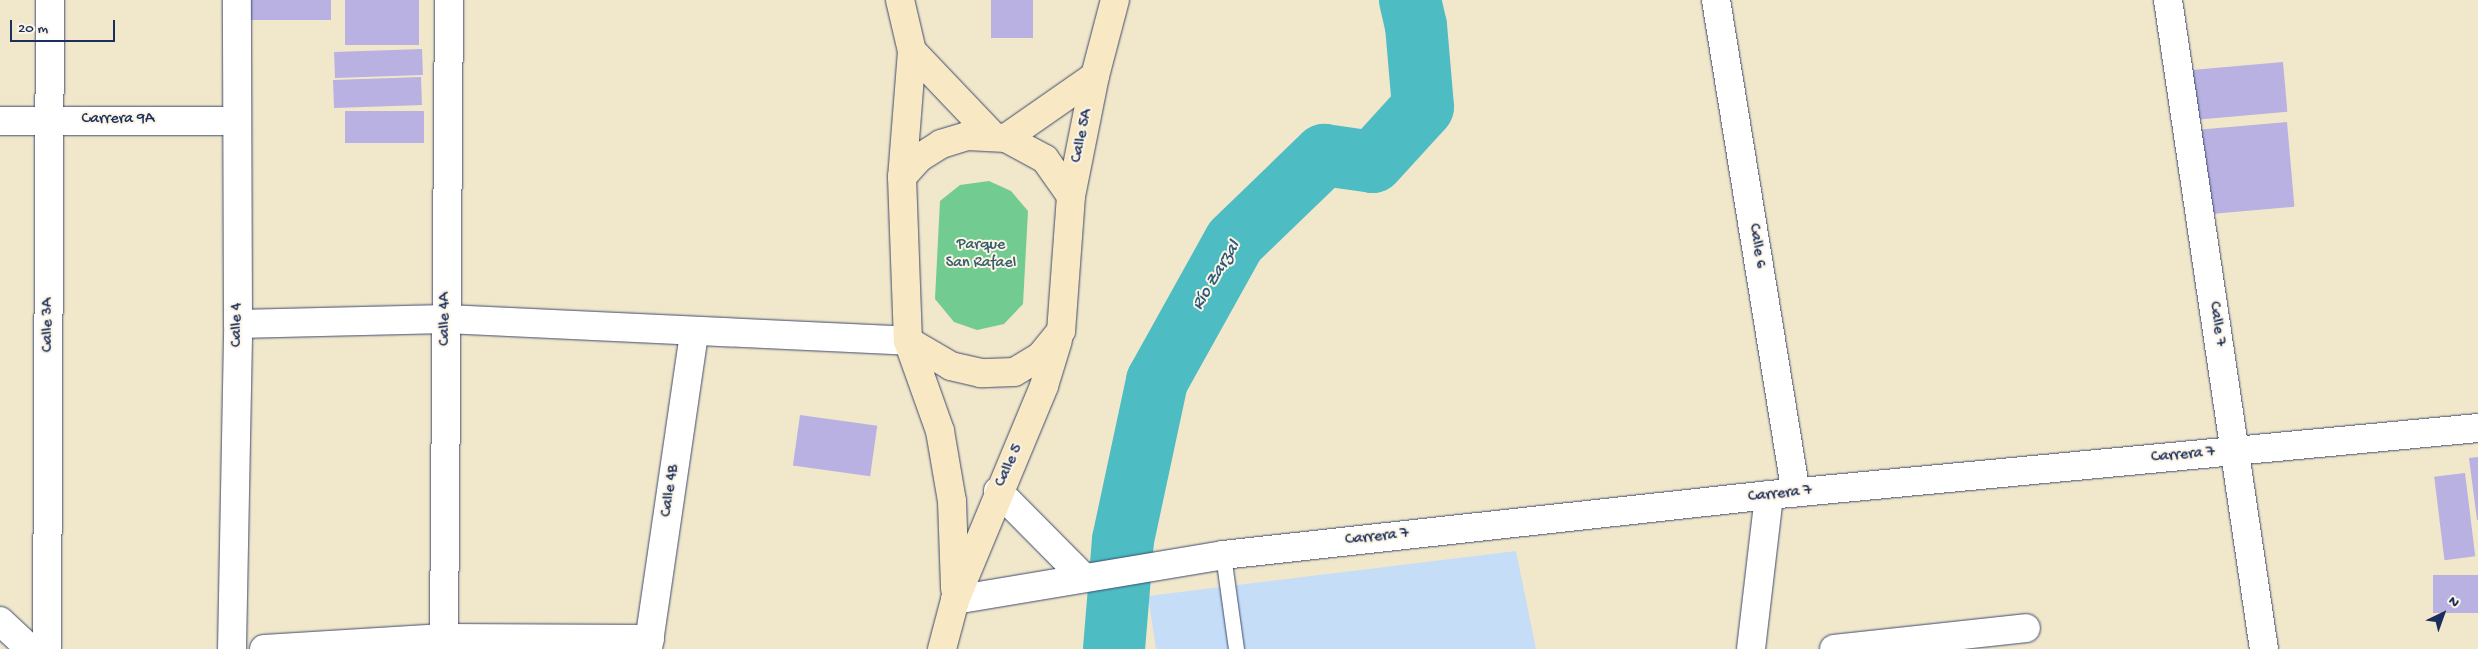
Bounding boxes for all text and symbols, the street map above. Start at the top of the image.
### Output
scale bar [12,10,118,42]
text: 20 m [18,20,48,38]
street label: Calle 5A [1068,107,1098,165]
street label: Carrera 9A [82,110,154,130]
street label: Calle 6 [1743,222,1769,270]
park label: Parque San Rafael [946,236,1016,274]
water label: Río Zarzal [1188,238,1246,314]
street label: Calle 4A [436,292,456,346]
street label: Calle 3A [39,298,59,352]
street label: Calle 7 [2203,300,2229,348]
street label: Calle 4 [228,303,248,347]
street label: Calle 5 [992,442,1028,490]
street label: Carrera 7 [2150,444,2216,468]
street label: Calle 4B [658,464,684,518]
street label: Carrera 7 [1747,482,1813,508]
street label: Carrera 7 [1344,525,1410,551]
north arrow [2418,589,2468,639]
text: N [2444,593,2462,612]

